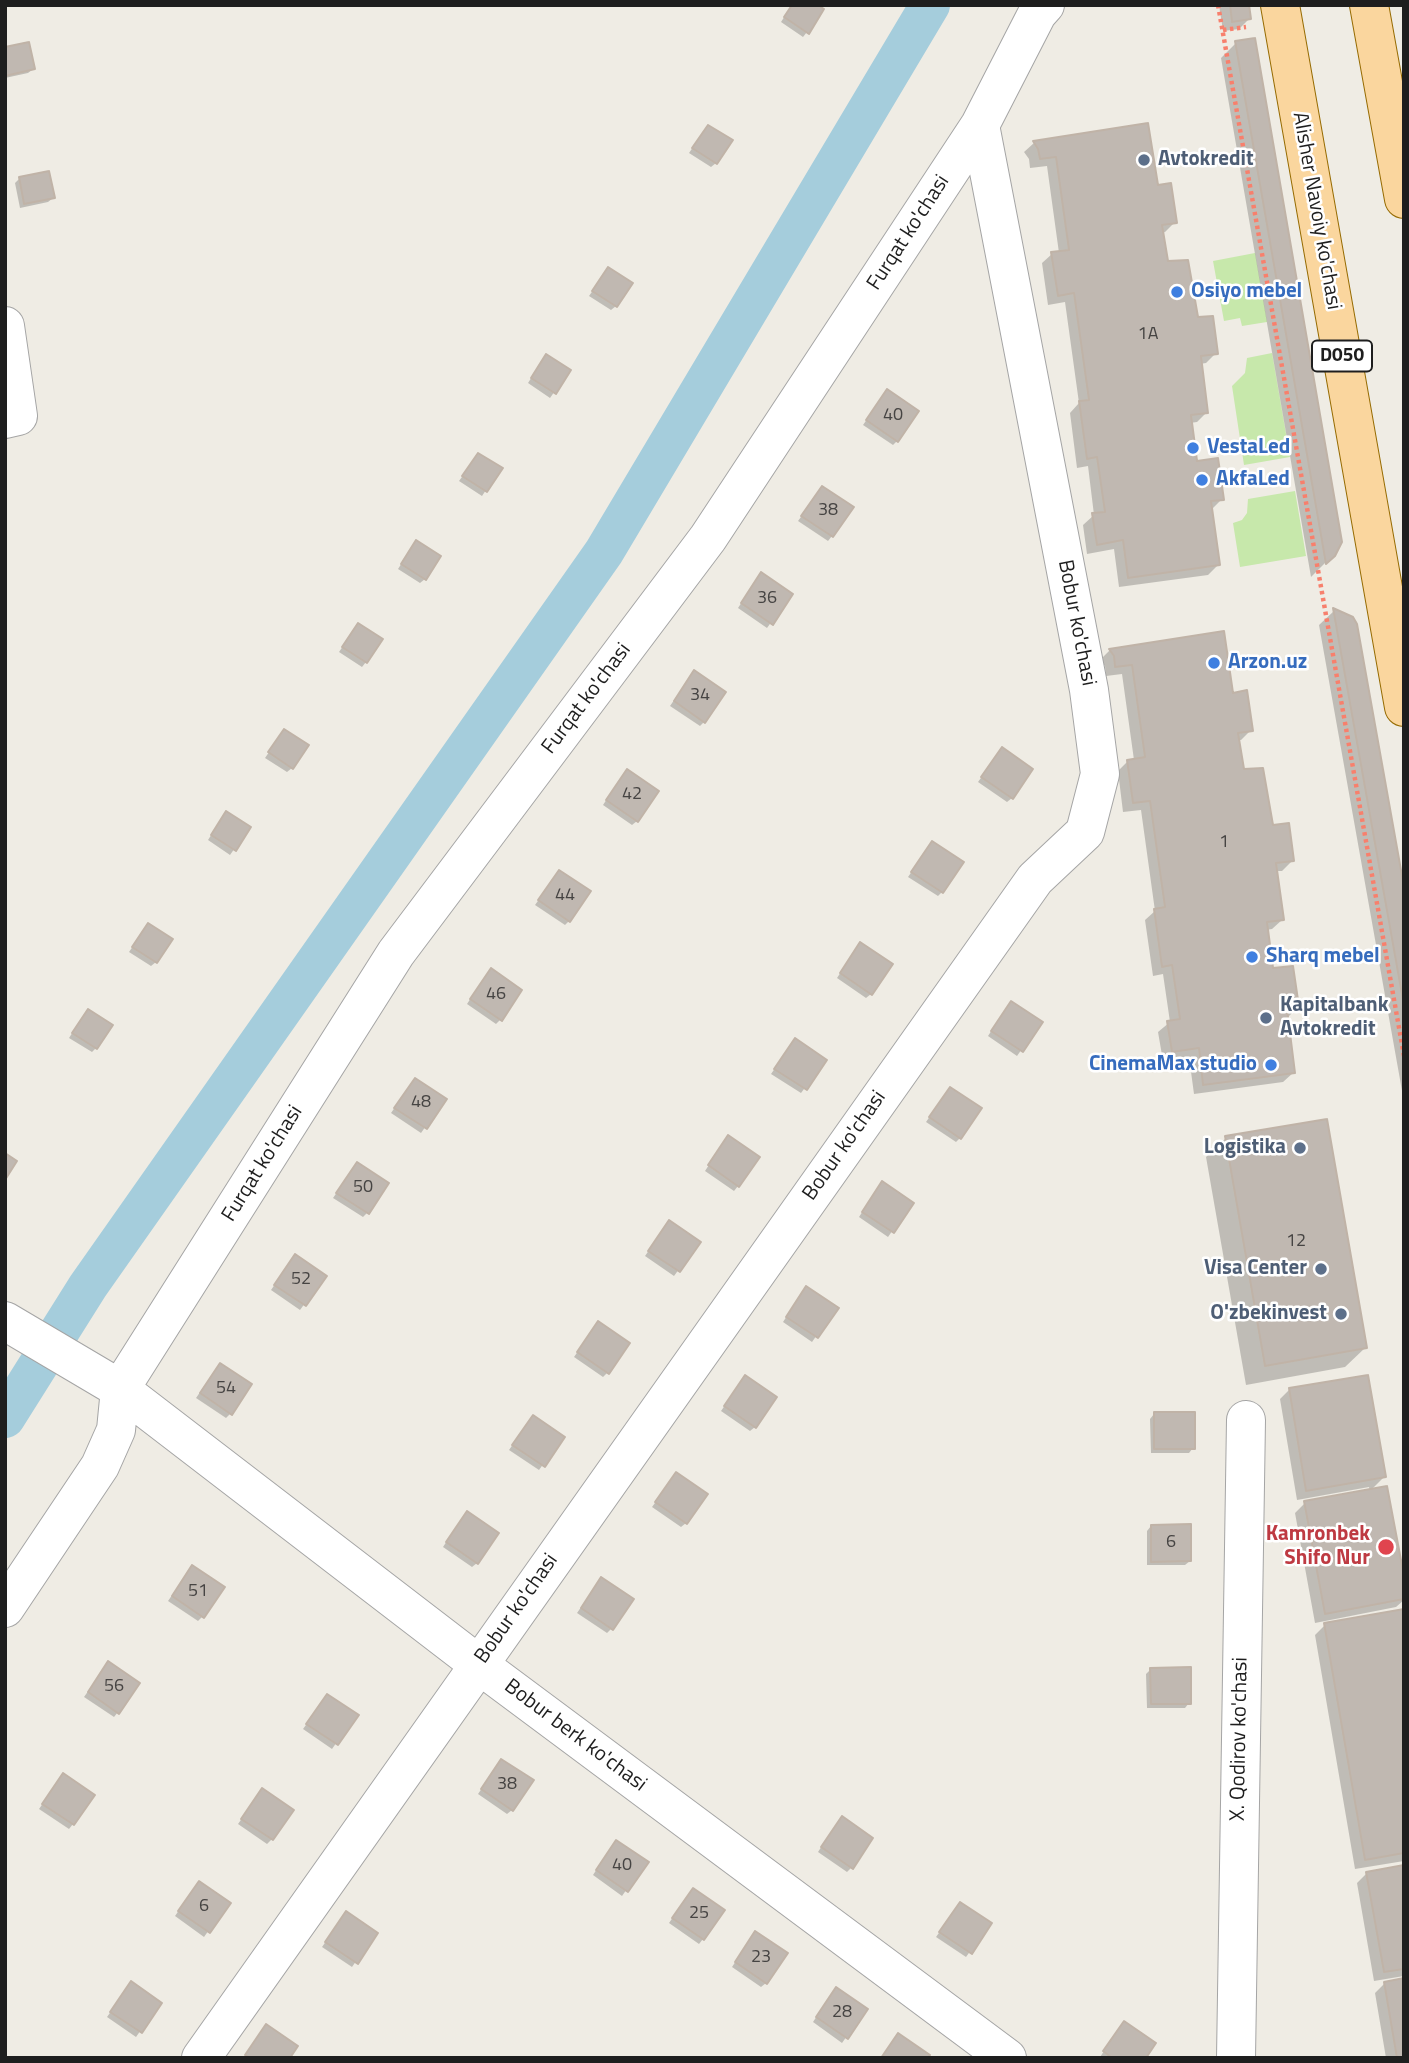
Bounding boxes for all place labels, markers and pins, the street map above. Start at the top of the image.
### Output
place label: Avtokredit [1158,147,1254,173]
marker: Avtokredit [1136,152,1152,168]
place label: Osiyo mebel [1191,279,1302,305]
marker: Osiyo mebel [1169,284,1185,300]
place label: VestaLed [1207,435,1290,461]
marker: VestaLed [1185,440,1201,456]
place label: AkfaLed [1216,467,1290,493]
marker: AkfaLed [1194,472,1210,488]
place label: Arzon.uz [1228,650,1307,676]
marker: Arzon.uz [1206,655,1222,671]
place label: Sharq mebel [1266,944,1380,970]
marker: Sharq mebel [1244,949,1260,965]
place label: Kapitalbank Avtokredit [1280,993,1389,1043]
marker: Kapitalbank Avtokredit [1258,1010,1274,1026]
place label: CinemaMax studio [1089,1052,1257,1078]
marker: CinemaMax studio [1263,1057,1279,1073]
place label: Logistika [1204,1135,1286,1161]
marker: Logistika [1292,1140,1308,1156]
place label: Visa Center [1204,1256,1307,1282]
marker: Visa Center [1313,1261,1329,1277]
place label: O'zbekinvest [1210,1301,1327,1327]
marker: O'zbekinvest [1333,1306,1349,1322]
place label: Kamronbek Shifo Nur [1266,1522,1370,1572]
marker: Kamronbek Shifo Nur [1376,1537,1396,1557]

